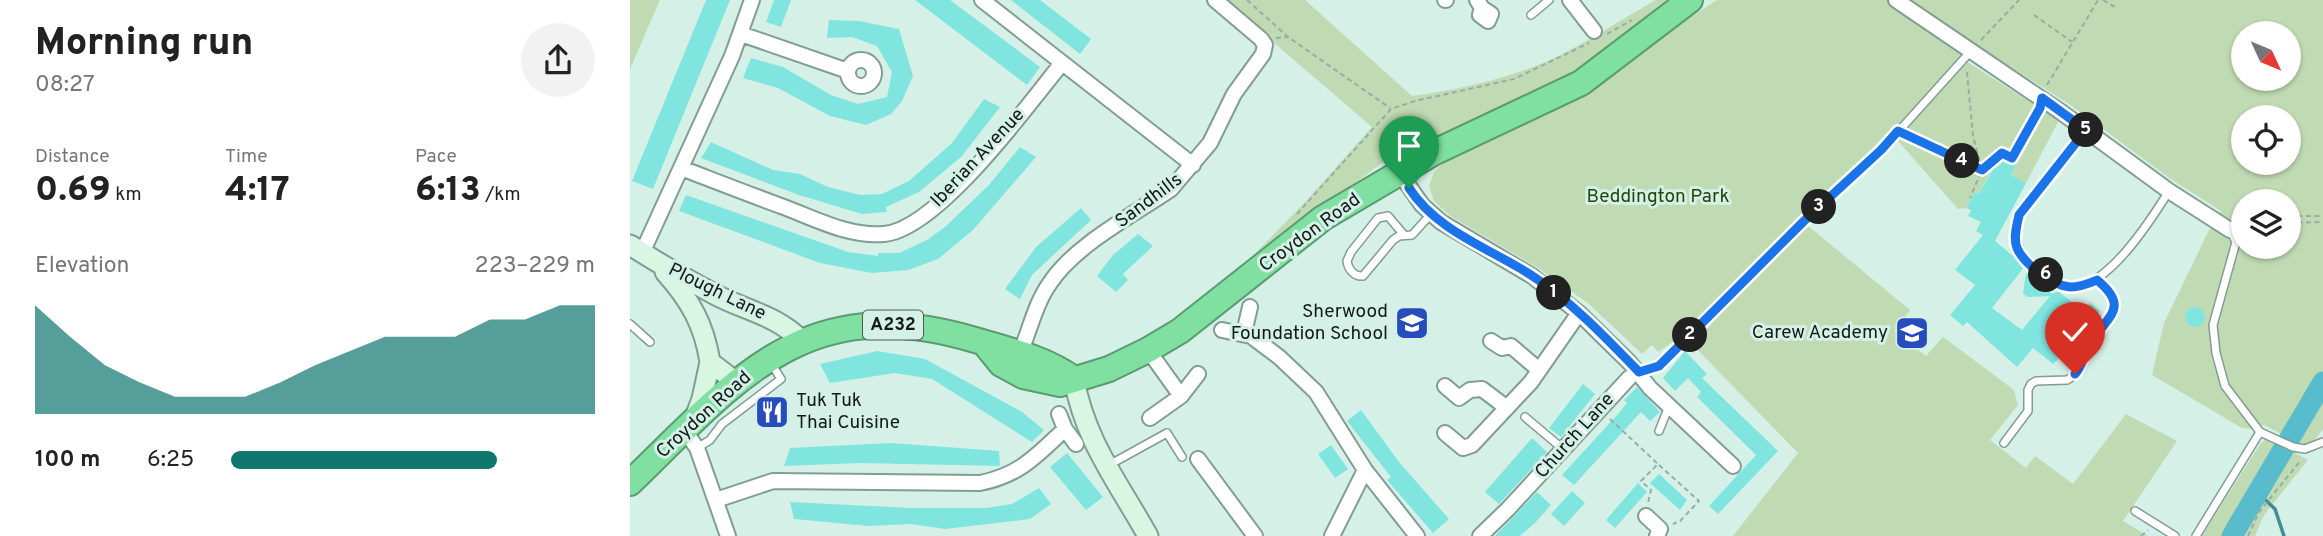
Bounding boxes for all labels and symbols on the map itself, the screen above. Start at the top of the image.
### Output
north arrow [2231,21,2301,91]
street label: Iberian Avenue [926,103,1030,213]
pin: 5 [2068,113,2104,148]
pin [1379,116,1439,188]
pin: 4 [1944,144,1980,178]
street label: Sandhills [1111,168,1187,234]
park label: Beddington Park [1587,185,1729,209]
street label: Croydon Road [1254,188,1366,278]
pin: 3 [1802,190,1836,224]
street label: Plough Lane [664,258,770,326]
pin: 6 [2028,258,2064,292]
pin: 1 [1536,276,1572,310]
place label: Sherwood Foundation School [1231,300,1388,346]
pin [2045,302,2105,374]
school or university icon: Sherwood Foundation School [1393,304,1431,342]
road number: A232 [863,310,923,340]
school or university icon: Carew Academy [1893,314,1931,352]
pin: 2 [1672,318,1708,352]
place label: Carew Academy [1752,321,1888,345]
street label: Croydon Road [651,366,757,464]
street label: Church Lane [1530,388,1620,484]
place label: Tuk Tuk Thai Cuisine [796,389,900,435]
restaurant icon: Tuk Tuk Thai Cuisine [753,393,791,431]

